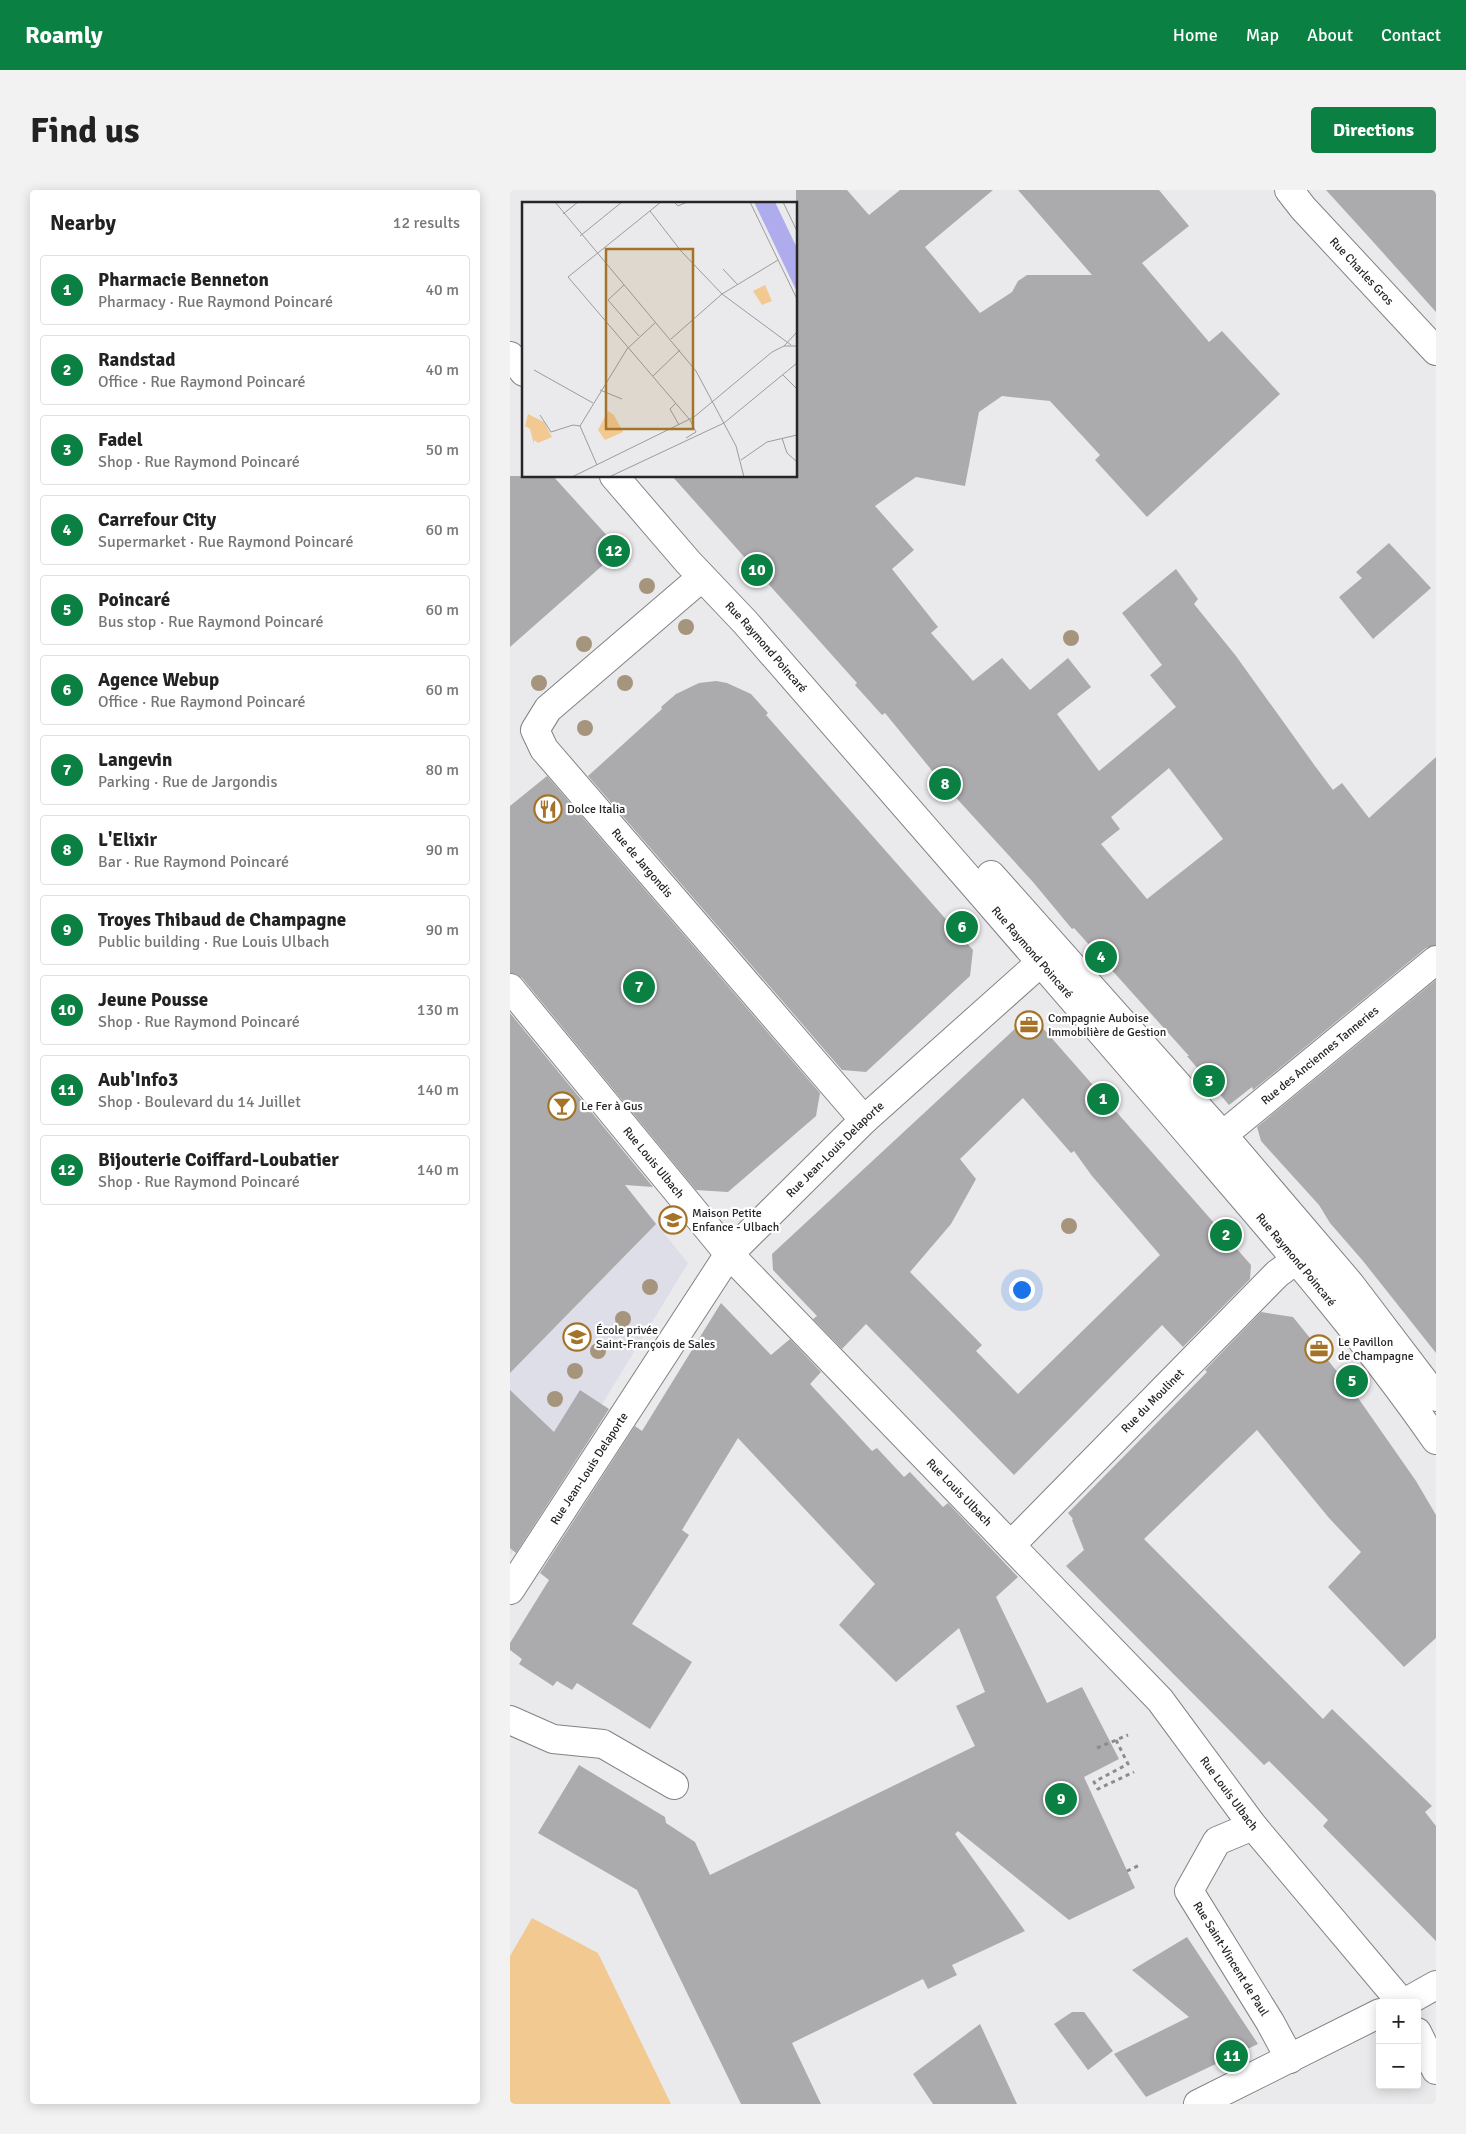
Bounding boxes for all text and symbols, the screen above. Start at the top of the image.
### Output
text: Roamly [25,20,103,50]
text: Home [1173,24,1218,46]
text: Map [1246,24,1279,46]
text: About [1307,24,1353,46]
text: Contact [1381,24,1441,46]
button: Directions [1311,107,1436,153]
text: Find us [30,109,140,152]
inset map [522,202,798,478]
text: Nearby [50,210,116,236]
text: 12 results [393,213,460,233]
street label: Rue Charles Gros [1326,234,1397,309]
text: Pharmacie Benneton [98,268,269,292]
text: 1 [63,280,71,300]
text: 40 m [425,280,459,300]
text: Pharmacy · Rue Raymond Poincaré [98,292,333,312]
text: Randstad [98,348,175,372]
text: 2 [63,360,71,380]
text: 40 m [425,360,459,380]
text: Office · Rue Raymond Poincaré [98,372,306,392]
text: Fadel [98,428,143,452]
text: 3 [63,440,71,460]
text: 50 m [425,440,459,460]
text: Shop · Rue Raymond Poincaré [98,452,300,472]
text: Carrefour City [98,508,216,532]
text: 4 [63,520,71,540]
text: 60 m [425,520,459,540]
text: Supermarket · Rue Raymond Poincaré [98,532,353,552]
pin: 12 [598,532,630,570]
pin: 10 [741,551,773,589]
text: Poincaré [98,588,170,612]
street label: Rue Raymond Poincaré [722,599,810,696]
text: 5 [63,600,71,620]
text: 60 m [425,600,459,620]
text: Bus stop · Rue Raymond Poincaré [98,612,324,632]
text: Agence Webup [98,668,219,692]
text: 6 [63,680,71,700]
text: 60 m [425,680,459,700]
text: Office · Rue Raymond Poincaré [98,692,306,712]
text: Langevin [98,748,172,772]
text: 7 [63,760,71,780]
text: 80 m [425,760,459,780]
pin: 8 [929,765,961,803]
text: Parking · Rue de Jargondis [98,772,277,792]
restaurant icon: Dolce Italia [533,794,563,824]
place label: Dolce Italia [567,802,625,817]
street label: Rue de Jargondis [608,826,676,901]
text: L'Elixir [98,828,157,852]
text: 8 [63,840,71,860]
text: 90 m [425,840,459,860]
text: Bar · Rue Raymond Poincaré [98,852,289,872]
street label: Rue Raymond Poincaré [988,904,1076,1002]
text: Troyes Thibaud de Champagne [98,908,346,932]
pin: 6 [946,908,978,946]
text: 9 [63,920,71,940]
text: 90 m [425,920,459,940]
text: Public building · Rue Louis Ulbach [98,932,329,952]
pin: 4 [1085,938,1117,976]
pin: 7 [623,968,655,1006]
text: Jeune Pousse [98,988,208,1012]
text: 10 [58,1000,76,1020]
text: 130 m [417,1000,459,1020]
street label: Rue des Anciennes Tanneries [1258,1003,1382,1108]
office icon: Compagnie Auboise Immobilière de Gestion [1014,1010,1044,1040]
place label: Compagnie Auboise Immobilière de Gestion [1048,1011,1166,1040]
text: Shop · Rue Raymond Poincaré [98,1012,300,1032]
pin: 3 [1193,1062,1225,1100]
text: Aub'Info3 [98,1068,178,1092]
text: 11 [58,1080,76,1100]
text: 140 m [417,1080,459,1100]
pin: 1 [1087,1080,1119,1118]
bar icon: Le Fer à Gus [547,1091,577,1121]
text: Shop · Boulevard du 14 Juillet [98,1092,301,1112]
place label: Le Fer à Gus [581,1099,643,1114]
street label: Rue Jean-Louis Delaporte [783,1099,887,1201]
street label: Rue Louis Ulbach [619,1124,687,1202]
text: Bijouterie Coiffard-Loubatier [98,1148,339,1172]
text: 12 [58,1160,76,1180]
text: 140 m [417,1160,459,1180]
text: Shop · Rue Raymond Poincaré [98,1172,300,1192]
school or university icon: Maison Petite Enfance - Ulbach [658,1205,688,1235]
place label: Maison Petite Enfance - Ulbach [692,1206,779,1235]
street label: Rue Raymond Poincaré [1252,1210,1339,1310]
pin: 2 [1210,1216,1242,1254]
your location [1009,1277,1035,1303]
school or university icon: École privée Saint-François de Sales [562,1322,592,1352]
place label: École privée Saint-François de Sales [596,1323,715,1352]
office icon: Le Pavillon de Champagne [1304,1334,1334,1364]
place label: Le Pavillon de Champagne [1338,1335,1414,1364]
pin: 5 [1336,1362,1368,1400]
street label: Rue du Moulinet [1118,1366,1188,1436]
street label: Rue Jean-Louis Delaporte [547,1410,632,1528]
street label: Rue Louis Ulbach [923,1456,995,1530]
street label: Rue Louis Ulbach [1196,1754,1261,1834]
pin: 9 [1045,1780,1077,1818]
street label: Rue Saint-Vincent de Paul [1189,1899,1272,2020]
map controls [1376,1999,1421,2089]
button: + [1376,1999,1421,2044]
pin: 11 [1216,2037,1248,2075]
button: − [1376,2044,1421,2089]

